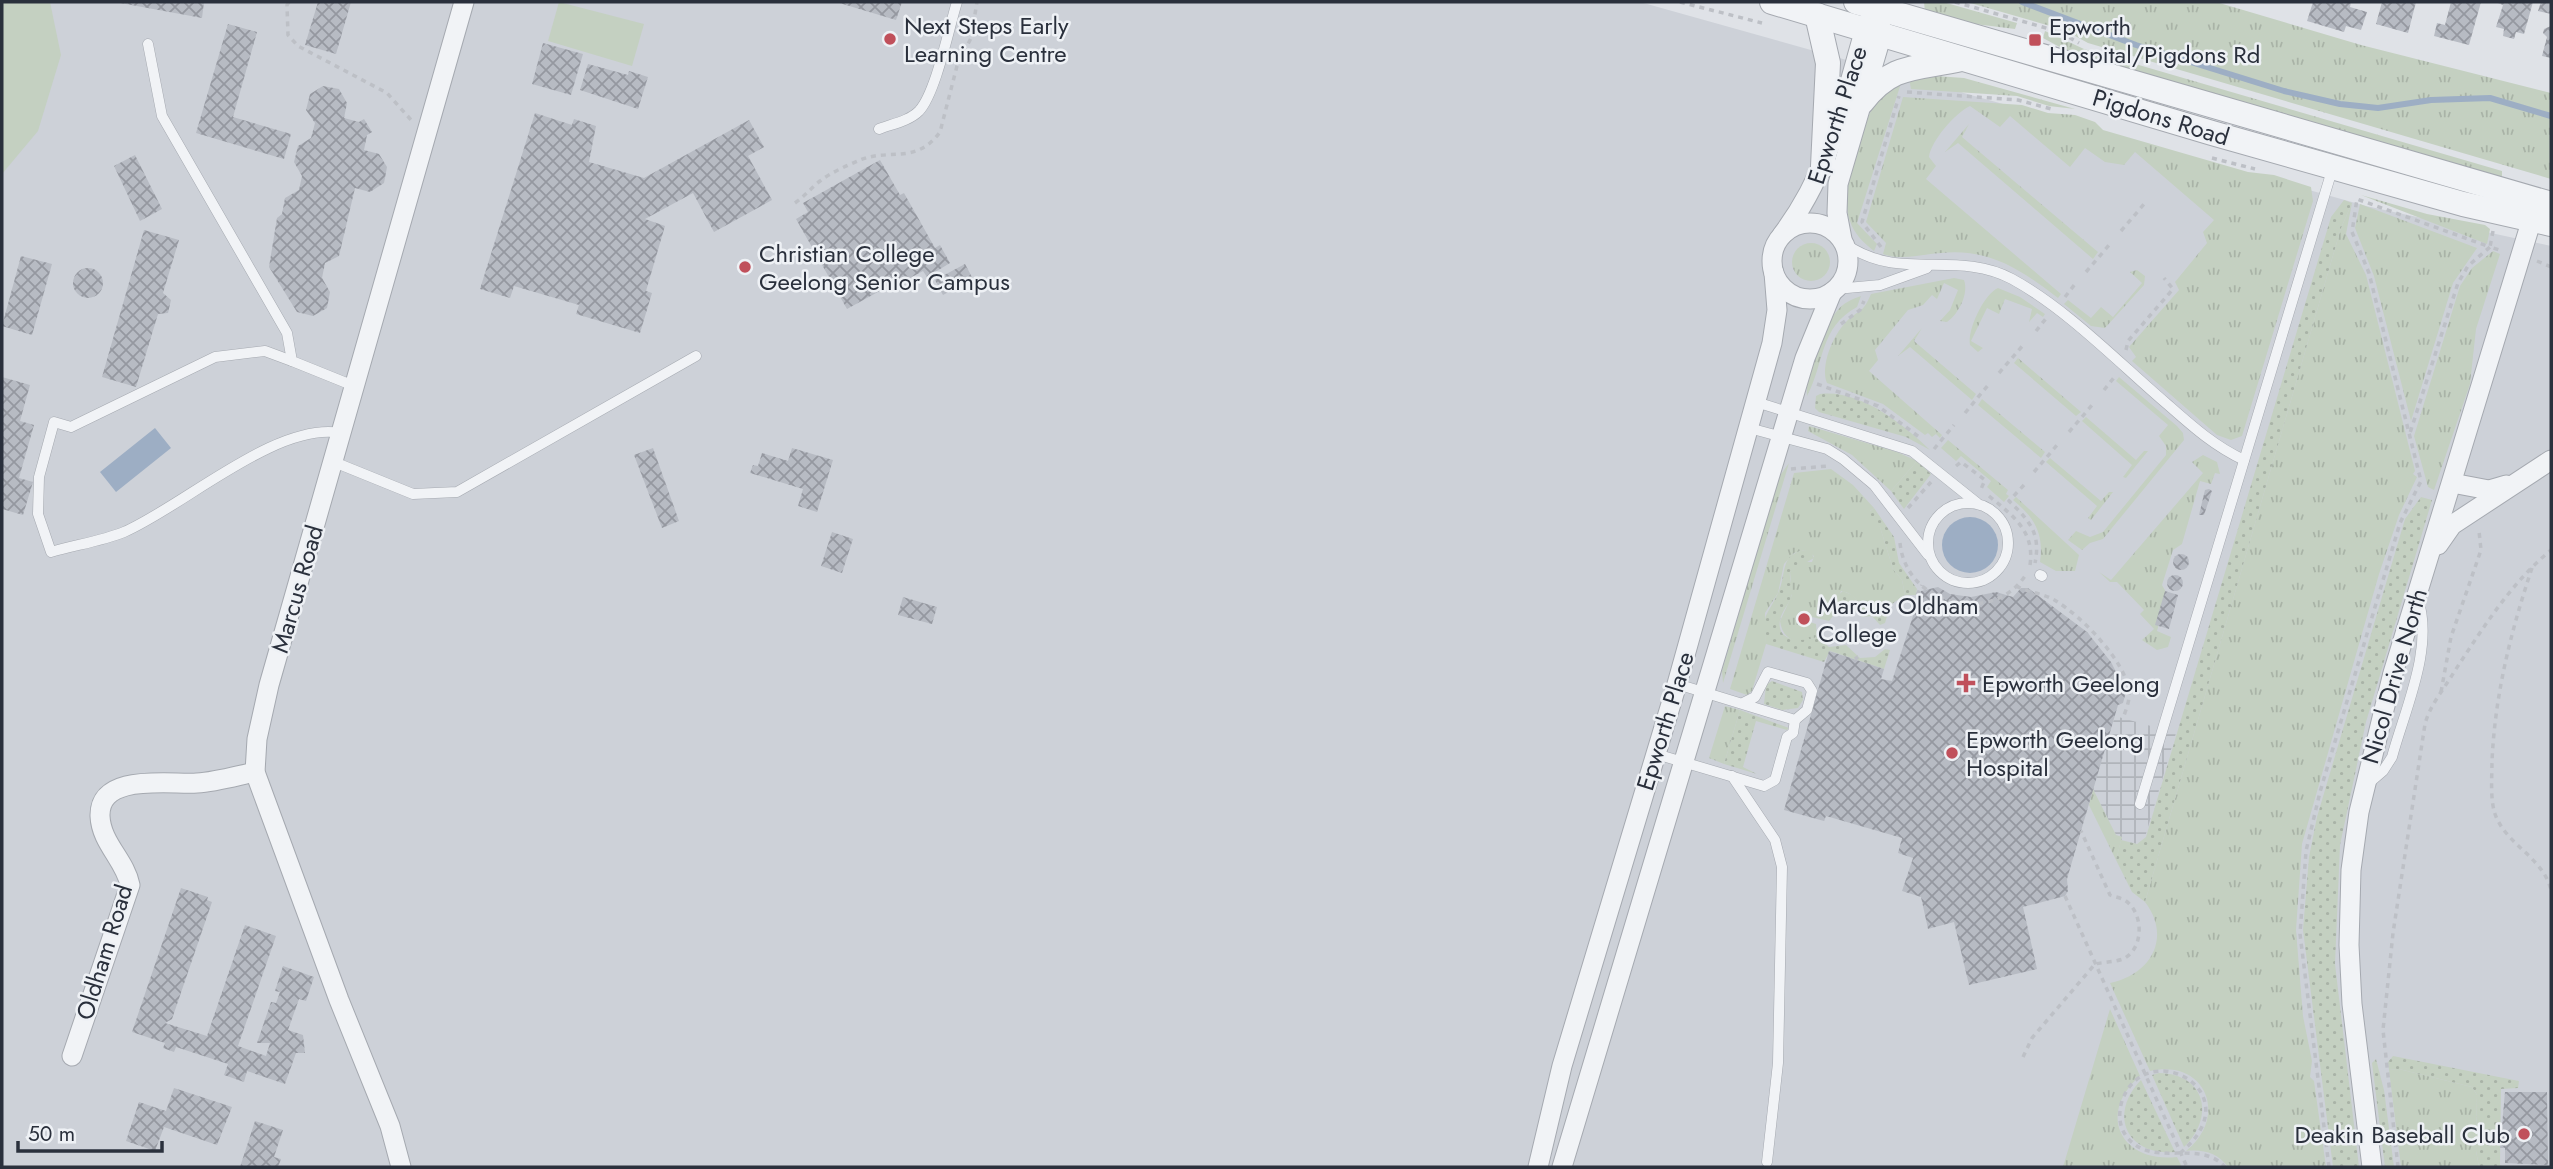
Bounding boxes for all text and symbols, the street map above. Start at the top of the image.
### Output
place label: Next Steps Early Learning Centre [904,8,1069,71]
place label: Epworth Hospital/Pigdons Rd [2049,9,2261,72]
marker: Next Steps Early Learning Centre [882,31,898,47]
marker: Epworth Hospital/Pigdons Rd [2027,32,2043,48]
street label: Epworth Place [1798,41,1876,189]
street label: Pigdons Road [2088,80,2234,154]
place label: Christian College Geelong Senior Campus [759,236,1010,299]
marker: Christian College Geelong Senior Campus [737,259,753,275]
street label: Marcus Road [262,521,332,657]
street label: Nicol Drive North [2352,584,2436,768]
place label: Marcus Oldham College [1818,588,1979,651]
marker: Marcus Oldham College [1796,611,1812,627]
street label: Epworth Place [1627,647,1703,795]
place label: Epworth Geelong [1982,666,2160,701]
marker: Epworth Geelong [1956,673,1976,693]
place label: Epworth Geelong Hospital [1966,722,2144,785]
marker: Epworth Geelong Hospital [1944,745,1960,761]
street label: Oldham Road [67,880,141,1024]
scale bar [18,1110,161,1154]
place label: Deakin Baseball Club [2295,1117,2510,1152]
text: 50 m [28,1119,75,1149]
marker: Deakin Baseball Club [2516,1126,2532,1142]

